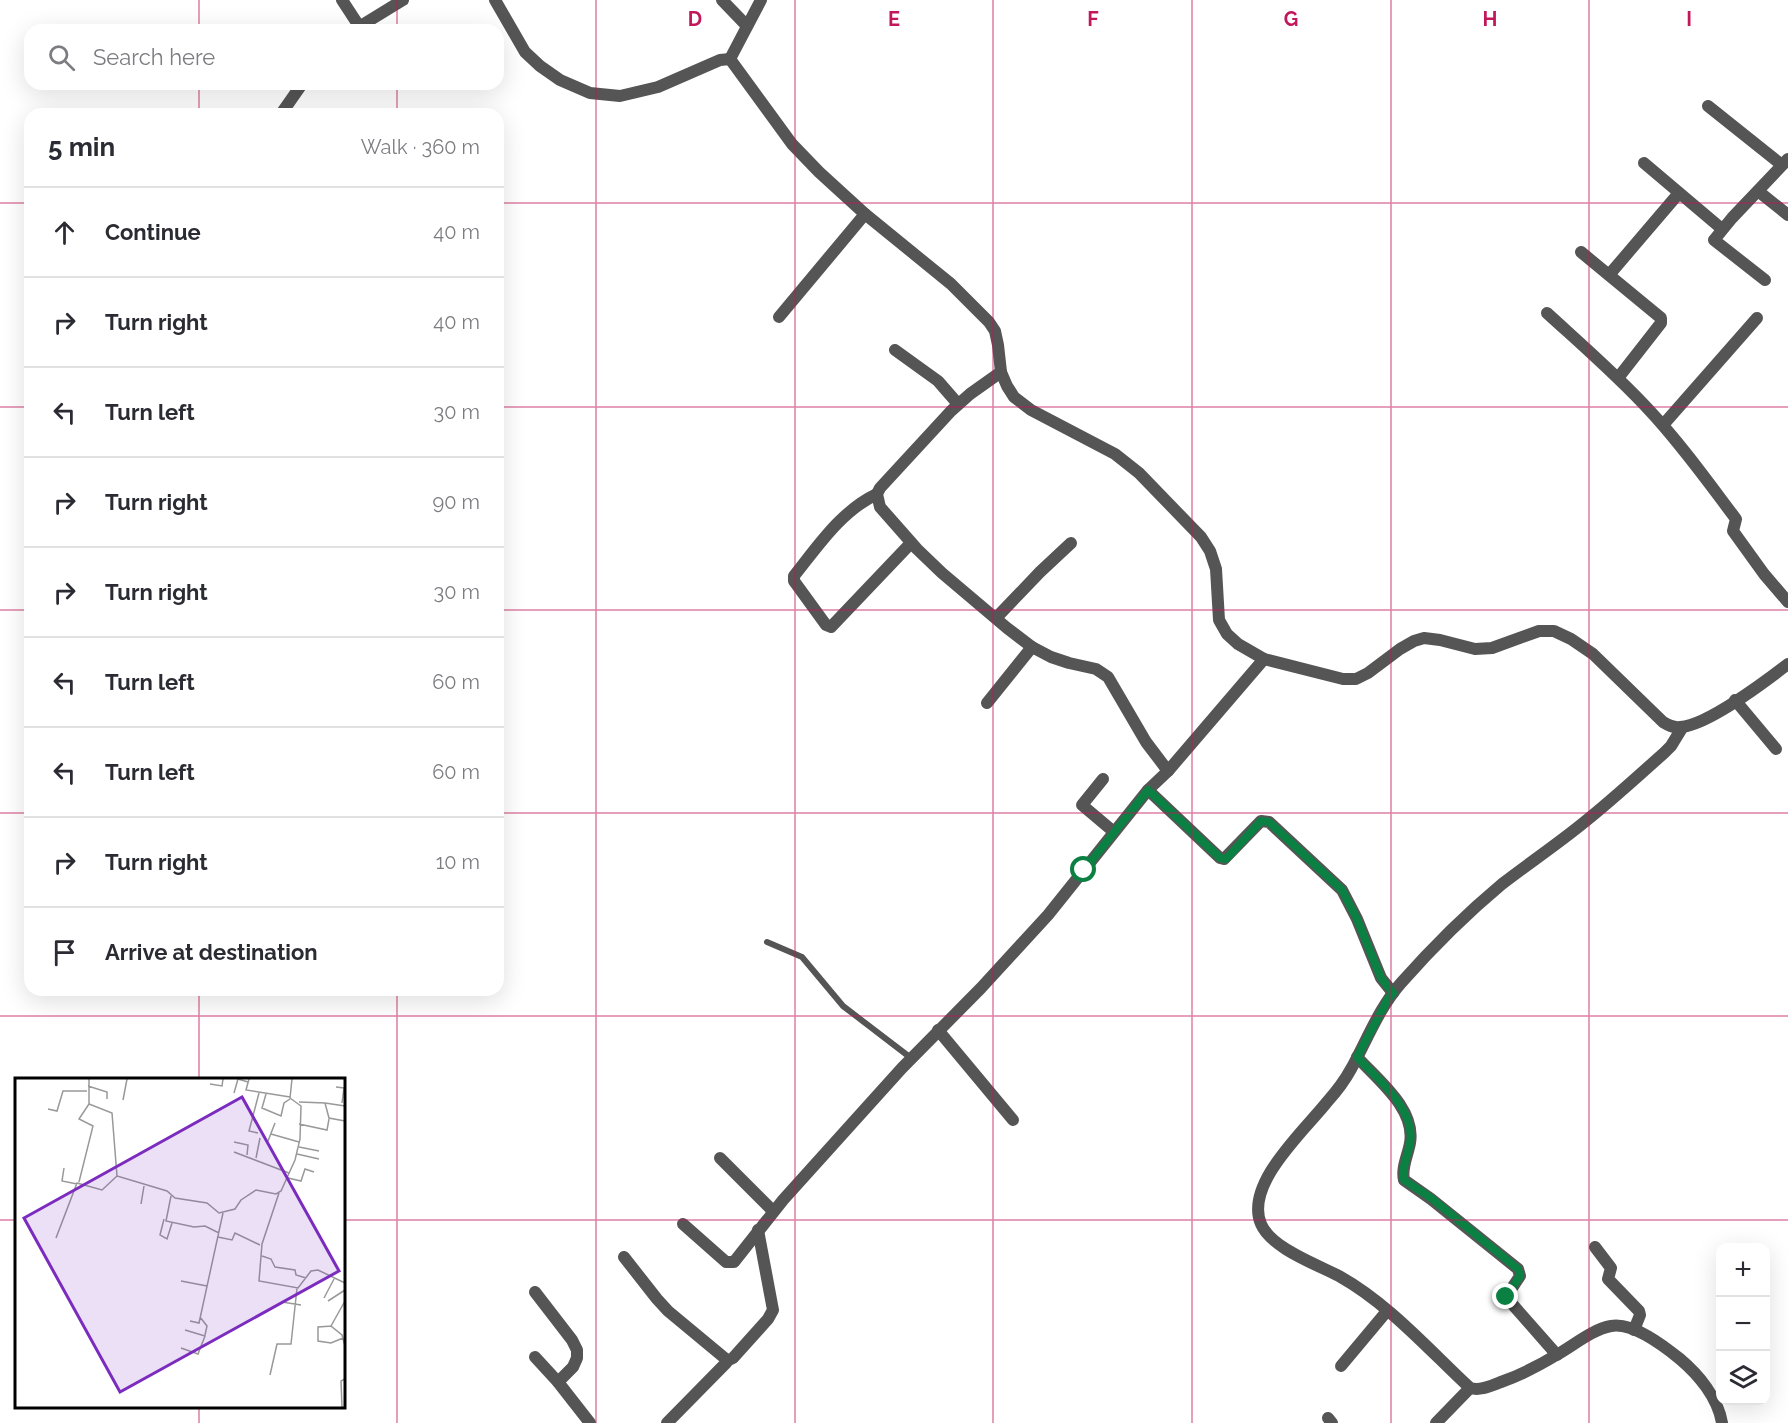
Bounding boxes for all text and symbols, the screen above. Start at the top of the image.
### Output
text: D [688,7,702,31]
text: E [888,7,900,31]
text: F [1087,7,1099,31]
text: G [1284,7,1298,31]
text: H [1483,7,1497,31]
text: I [1686,7,1692,31]
search box [24,24,504,90]
icon: search [45,41,78,74]
text: Search here [93,44,215,70]
text: 5 min [48,132,115,162]
text: Walk · 360 m [361,135,480,159]
icon: ahead [48,216,81,249]
text: Continue [105,219,201,245]
text: 40 m [433,220,480,244]
icon: right [48,306,81,339]
text: Turn right [105,309,208,335]
text: 40 m [433,310,480,334]
icon: left [48,396,81,429]
text: Turn left [105,399,195,425]
text: 30 m [434,400,480,424]
icon: right [48,486,81,519]
text: Turn right [105,489,208,515]
text: 90 m [433,490,480,514]
icon: right [48,576,81,609]
text: Turn right [105,579,208,605]
text: 30 m [434,580,480,604]
icon: left [48,666,81,699]
text: Turn left [105,669,195,695]
text: 60 m [432,670,480,694]
icon: left [48,756,81,789]
text: Turn left [105,759,195,785]
text: 60 m [432,760,480,784]
icon: right [48,846,81,879]
text: Turn right [105,849,208,875]
text: 10 m [436,850,480,874]
route start [1070,856,1096,882]
icon: arrive [48,936,81,969]
text: Arrive at destination [105,939,318,965]
inset map [15,1078,345,1408]
map controls [1716,1243,1770,1405]
button: + [1716,1243,1770,1297]
route end [1492,1283,1518,1309]
button: − [1716,1297,1770,1351]
button: layers [1716,1351,1770,1405]

